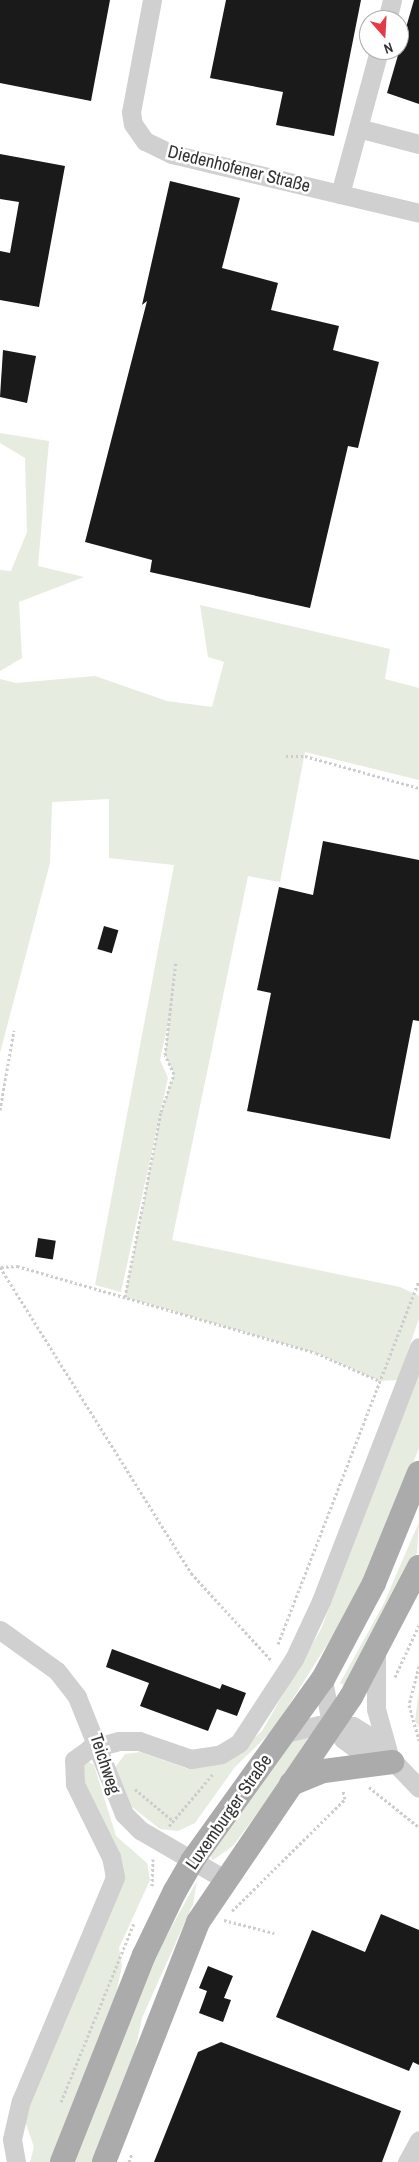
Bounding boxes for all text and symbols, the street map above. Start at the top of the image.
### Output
north arrow [359,10,409,60]
text: N [382,38,395,58]
street label: Diedenhofener Straße [166,141,312,197]
street label: Teichweg [85,1731,125,1797]
street label: Luxemburger Straße [181,1750,277,1874]

